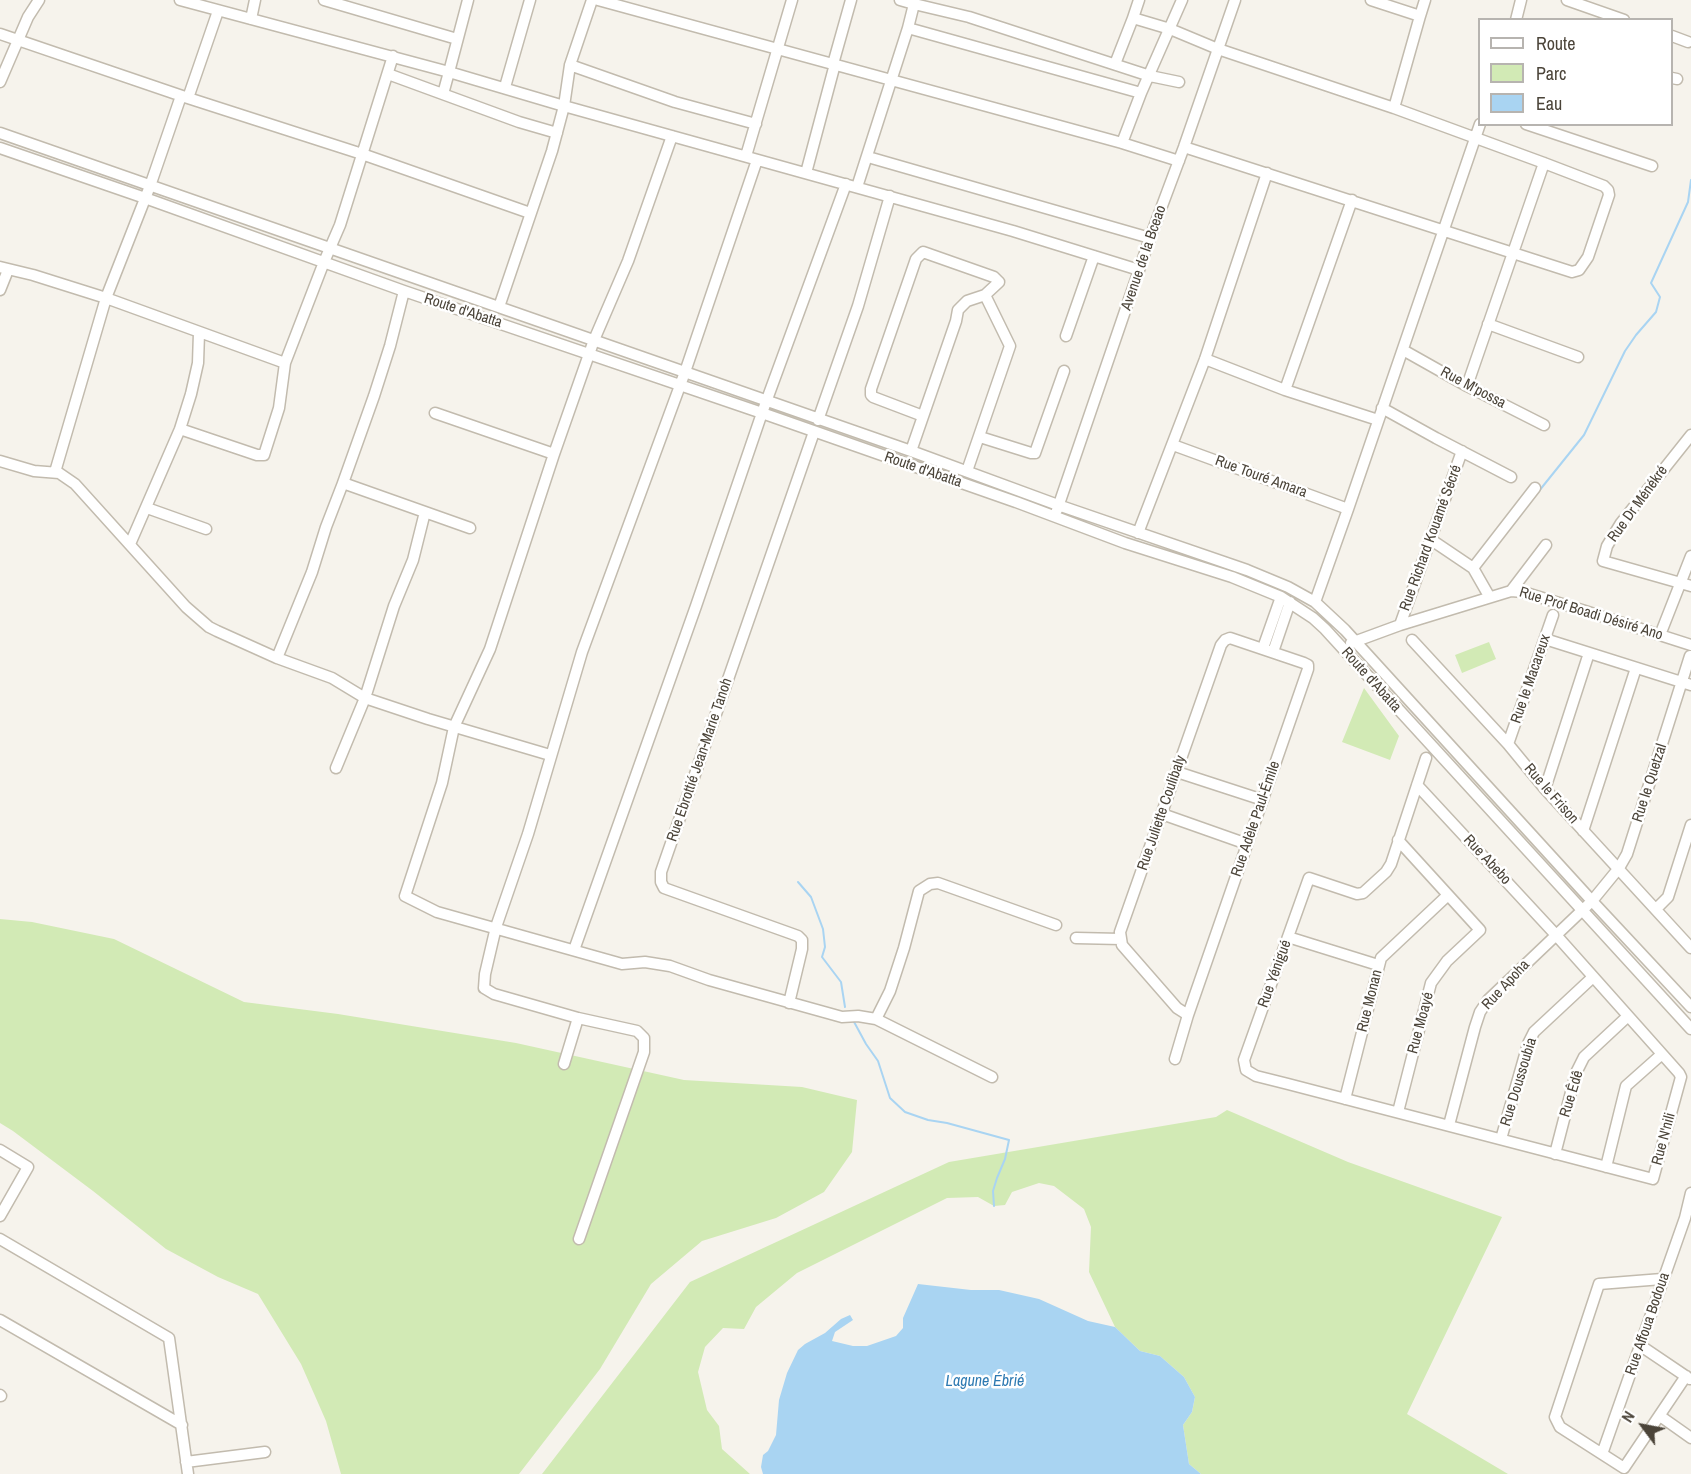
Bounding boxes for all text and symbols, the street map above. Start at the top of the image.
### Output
legend [1478,18,1673,126]
text: Route [1536,31,1575,56]
text: Parc [1536,61,1566,86]
text: Eau [1536,91,1562,116]
street label: Avenue de la Bceao [1118,203,1170,313]
street label: Route d'Abatta [422,290,504,332]
street label: Rue M'possa [1437,363,1509,413]
street label: Route d'Abatta [882,448,964,492]
street label: Rue Touré Amara [1213,452,1309,502]
street label: Rue Dr Ménékré [1604,462,1672,546]
street label: Rue Richard Kouamé Sécré [1396,463,1466,613]
street label: Rue Prof Boadi Désiré Ano [1517,584,1665,644]
street label: Rue le Macareux [1507,632,1555,726]
street label: Route d'Abatta [1337,644,1405,716]
street label: Rue Ebrottié Jean-Marie Tanoh [664,676,736,844]
street label: Rue le Quetzal [1629,742,1671,824]
street label: Rue Juliette Coulibaly [1134,753,1190,873]
street label: Rue Adèle Paul-Émile [1228,759,1284,879]
street label: Rue le Frison [1520,760,1582,828]
street label: Rue Abebo [1459,831,1515,889]
street label: Rue Yénigué [1254,938,1296,1010]
street label: Rue Apoha [1478,956,1534,1014]
street label: Rue Monan [1354,968,1386,1034]
street label: Rue Moayé [1404,990,1438,1056]
street label: Rue Doussoubia [1497,1036,1541,1128]
street label: Rue Êdê [1556,1068,1588,1120]
street label: Rue N'nili [1648,1111,1680,1167]
street label: Rue Affoua Bodoua [1622,1270,1674,1378]
water label: Lagune Ébrié [946,1372,1024,1392]
north arrow [1613,1396,1673,1456]
text: N [1616,1407,1640,1426]

